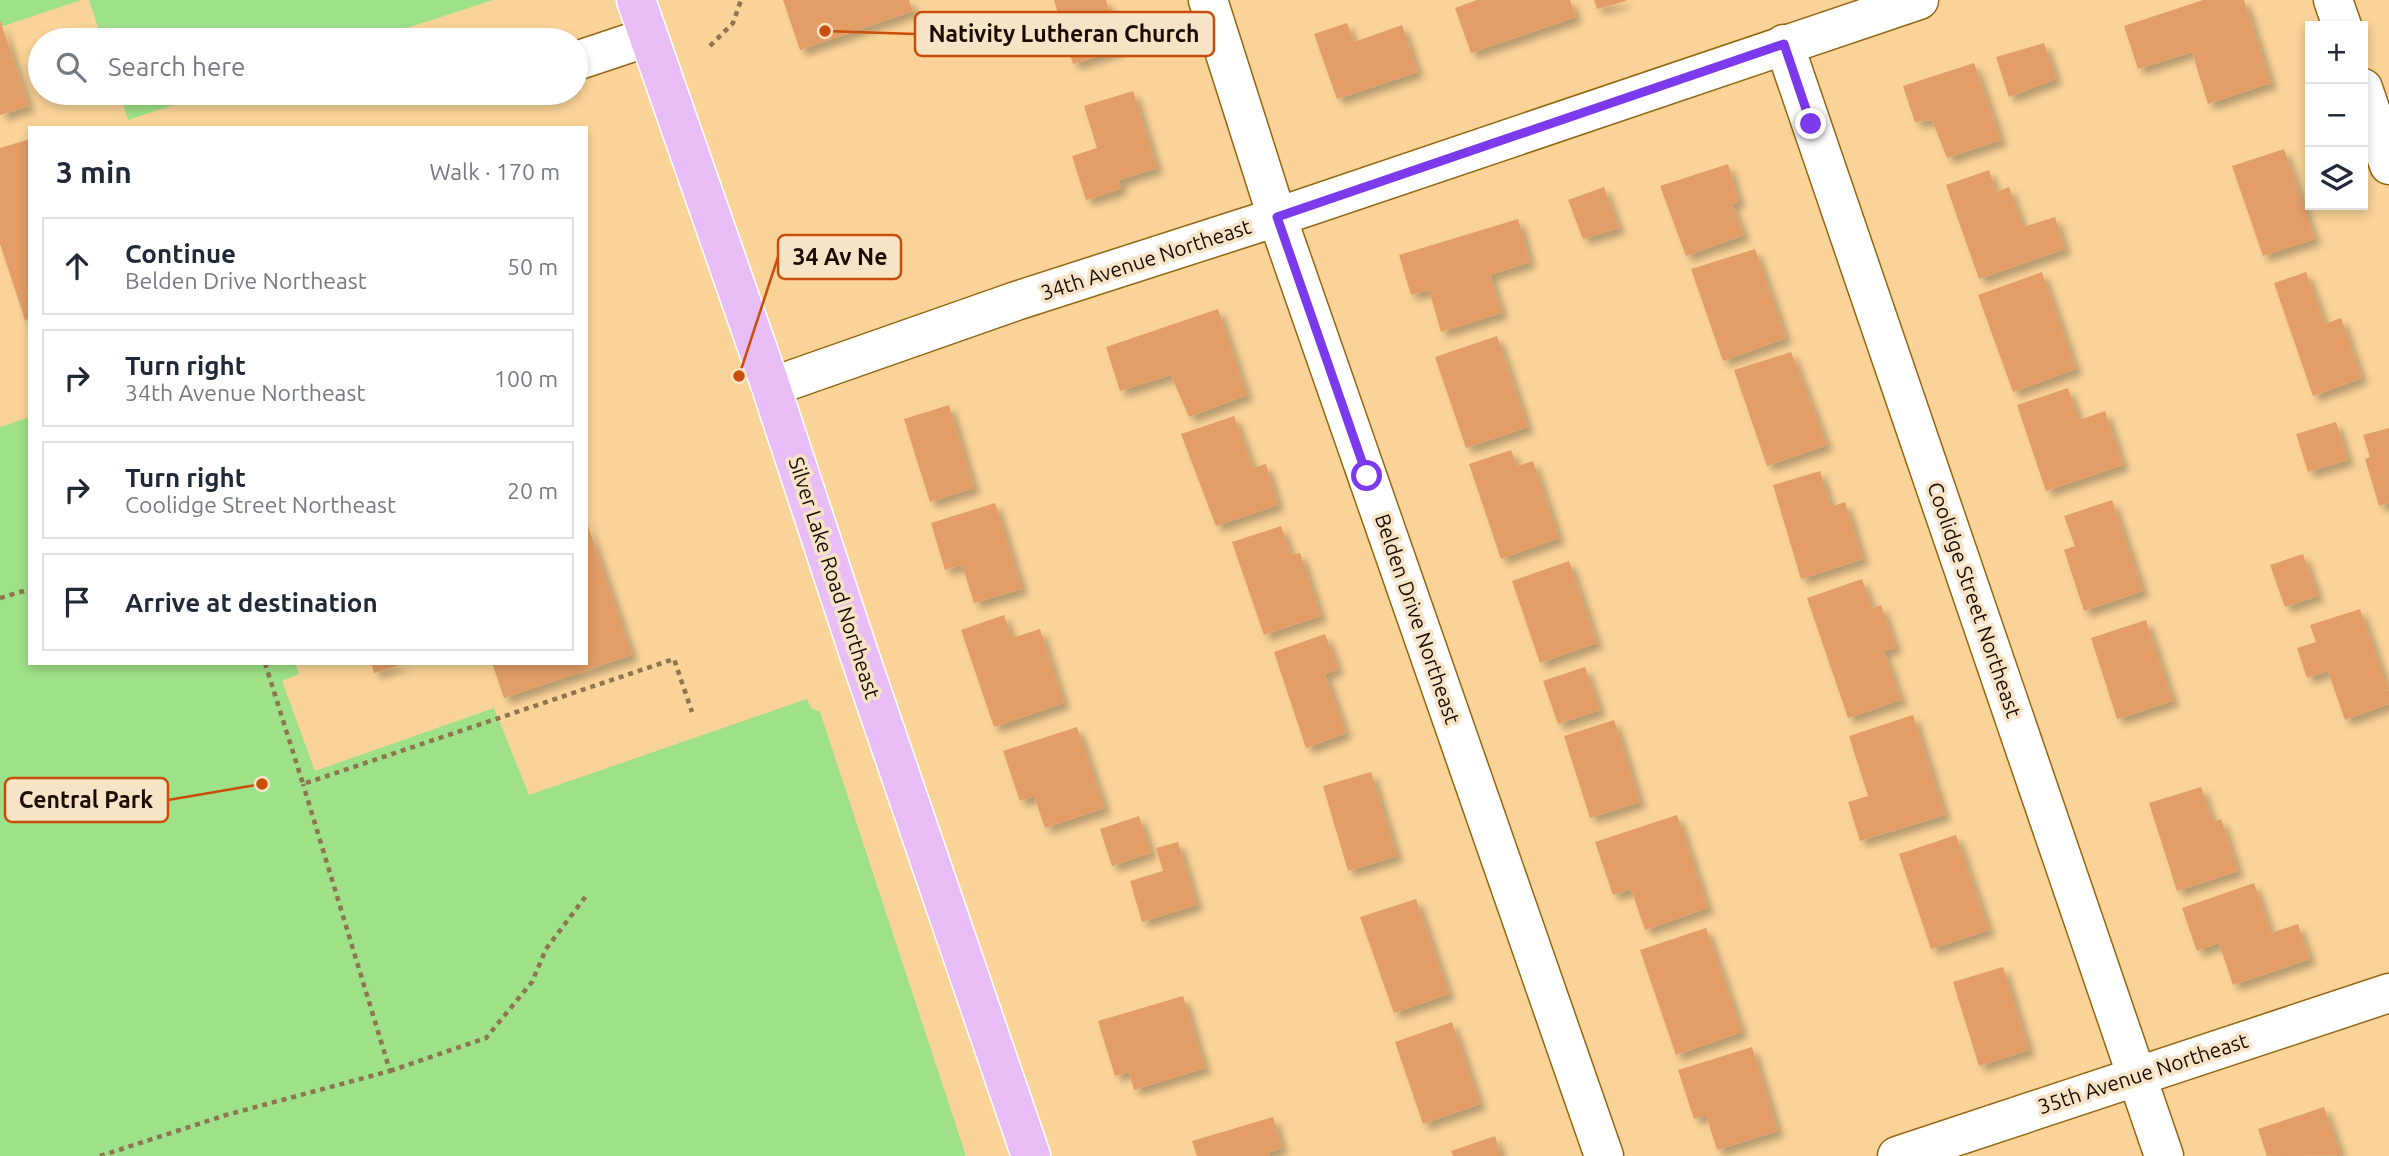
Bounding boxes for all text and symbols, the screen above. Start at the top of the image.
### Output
callout: Nativity Lutheran Church [915,12,1214,56]
text: Nativity Lutheran Church [928,21,1200,46]
map controls [2305,21,2368,210]
button: + [2305,21,2368,84]
search box [28,28,588,105]
icon: search [52,48,90,86]
text: Search here [108,52,245,81]
button: − [2305,84,2368,147]
route end [1795,108,1826,139]
button: layers [2305,147,2368,210]
text: 3 min [56,155,132,189]
text: Walk · 170 m [429,159,560,184]
street label: 34th Avenue Northeast [1038,214,1254,304]
callout: 34 Av Ne [778,235,901,279]
text: Continue [125,239,236,268]
text: 34 Av Ne [792,244,888,269]
icon: ahead [58,247,96,285]
text: 50 m [507,254,558,279]
text: Belden Drive Northeast [125,268,367,293]
text: Turn right [125,351,246,380]
icon: right [58,359,96,397]
text: 100 m [494,366,558,391]
text: 34th Avenue Northeast [125,380,365,405]
street label: Silver Lake Road Northeast [784,454,885,702]
route start [1351,460,1382,491]
text: Turn right [125,463,246,492]
icon: right [58,471,96,509]
text: 20 m [507,478,558,503]
street label: Coolidge Street Northeast [1923,479,2027,721]
text: Coolidge Street Northeast [125,492,396,517]
street label: Belden Drive Northeast [1371,510,1465,727]
icon: arrive [58,583,96,621]
text: Arrive at destination [125,588,378,617]
callout: Central Park [5,778,168,822]
text: Central Park [19,787,153,812]
street label: 35th Avenue Northeast [2035,1028,2251,1118]

